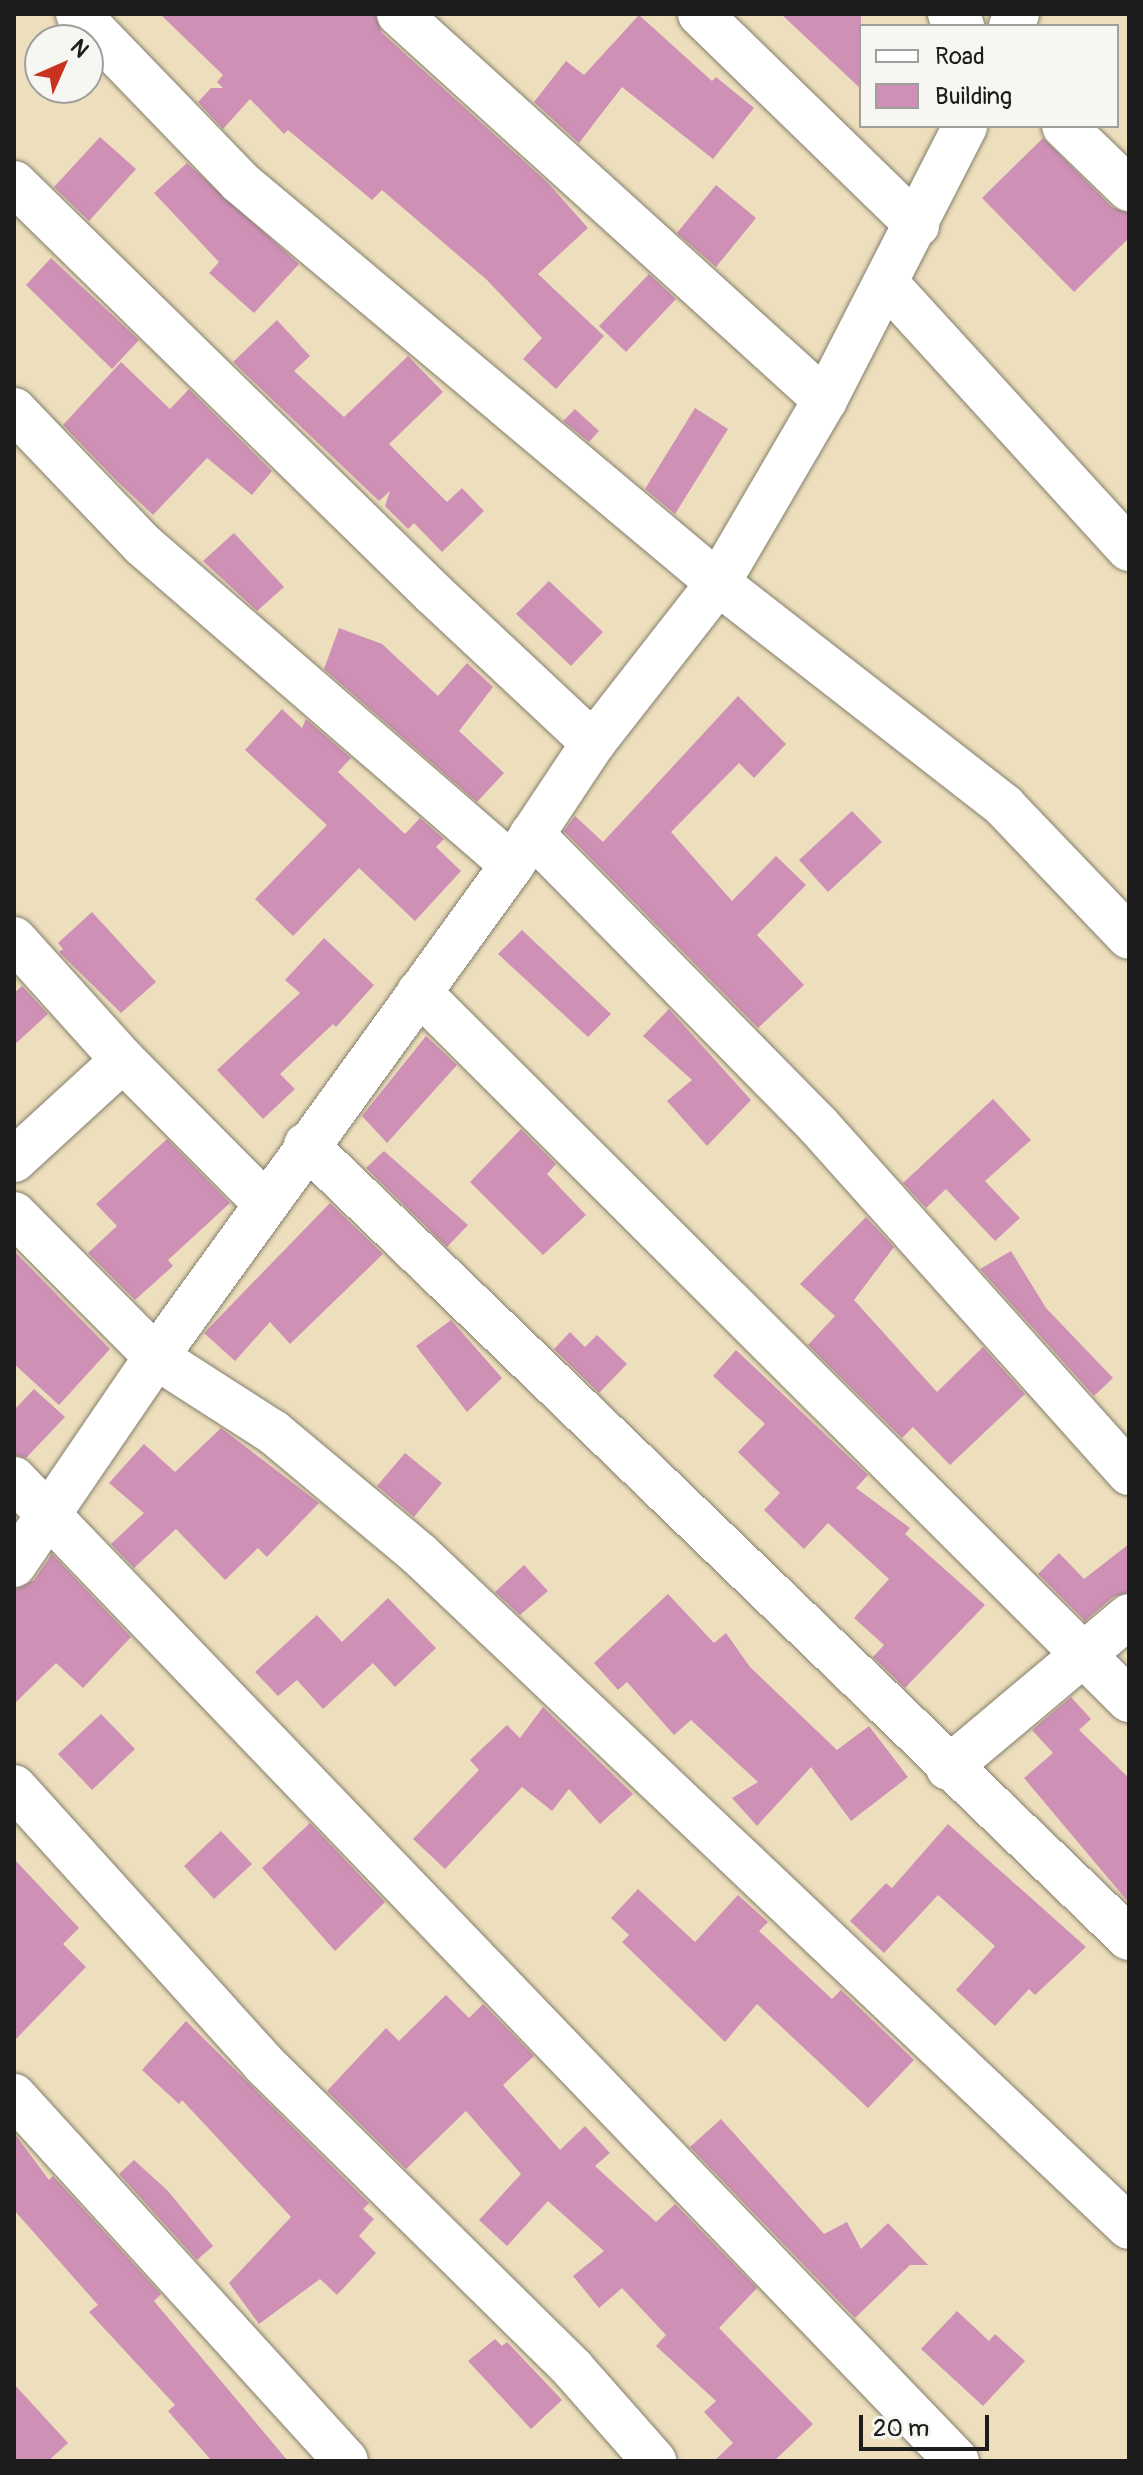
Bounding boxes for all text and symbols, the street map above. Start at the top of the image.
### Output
north arrow [24,24,104,104]
legend [859,24,1119,128]
text: N [64,33,95,64]
text: Road [935,42,985,71]
text: Building [935,82,1012,111]
scale bar [863,2399,993,2449]
text: 20 m [873,2414,929,2443]

